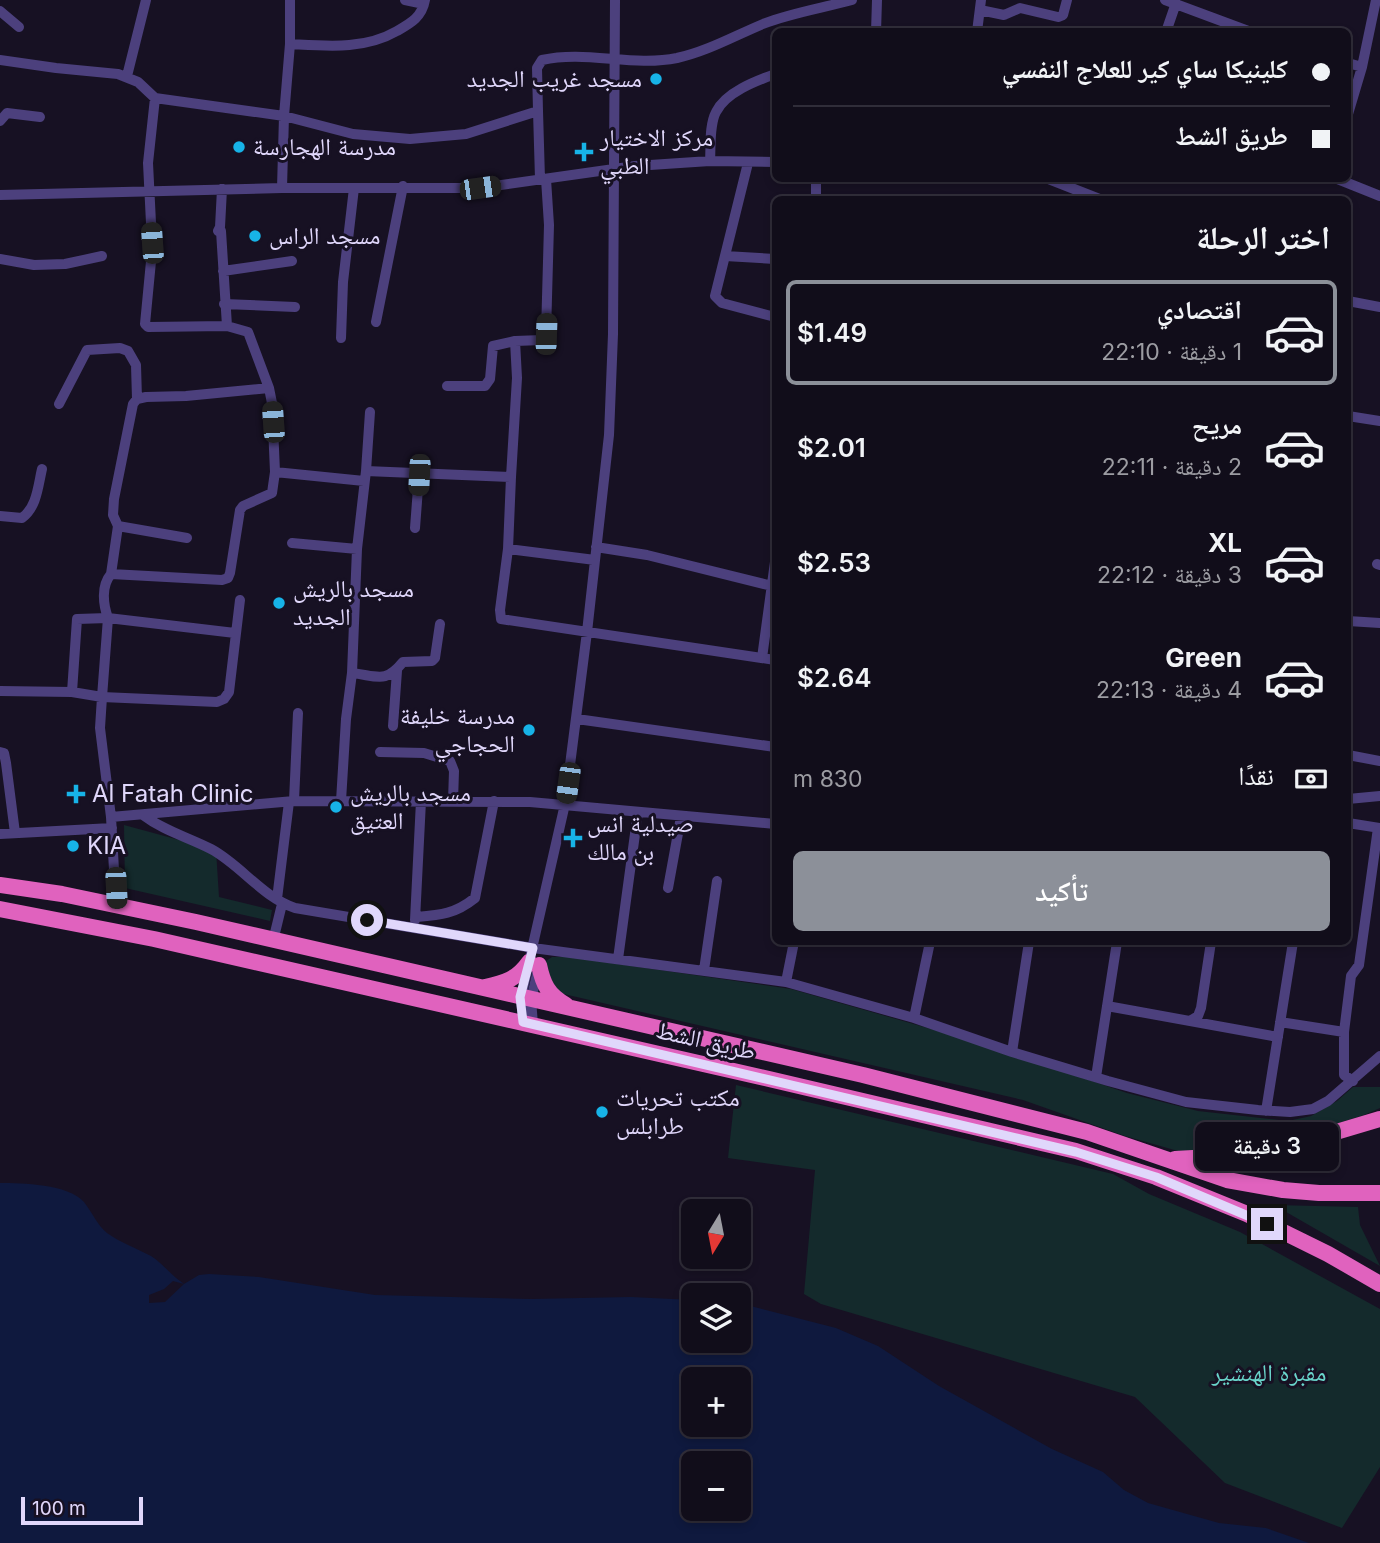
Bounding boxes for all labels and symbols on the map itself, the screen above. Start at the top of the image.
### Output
place label: مسجد غريب الجديد [467,64,642,93]
marker: مسجد غريب الجديد [648,71,664,87]
place label: مركز الاختيار الطبي [599,123,713,185]
place label: مدرسة الهجارسة [253,132,396,161]
marker: مدرسة الهجارسة [231,139,247,155]
marker: مركز الاختيار الطبي [574,142,594,162]
car [458,175,503,201]
car [141,221,164,265]
place label: مسجد الراس [269,221,381,250]
marker: مسجد الراس [247,228,263,244]
car [535,313,558,355]
car [262,400,285,444]
car [408,453,431,497]
place label: مسجد بالريش الجديد [293,574,414,631]
marker: مسجد بالريش الجديد [271,595,287,611]
place label: مدرسة خليفة الحجاجي [400,701,515,763]
marker: مدرسة خليفة الحجاجي [521,722,537,738]
car [555,761,582,805]
place label: مسجد بالريش العتيق [350,778,471,835]
place label: Al Fatah Clinic [92,779,253,808]
marker: Al Fatah Clinic [66,784,86,804]
marker: مسجد بالريش العتيق [328,799,344,815]
place label: صيدلية انس بن مالك [587,809,694,866]
marker: صيدلية انس بن مالك [565,830,581,846]
place label: KIA [87,831,126,860]
marker: KIA [65,838,81,854]
car [105,866,128,910]
route start [351,904,383,936]
street label: طريق الشط [654,1015,759,1066]
place label: مكتب تحريات طرابلس [616,1083,740,1140]
marker: مكتب تحريات طرابلس [594,1104,610,1120]
callout: 3 دقيقة [1195,1122,1339,1172]
north arrow [681,1199,751,1269]
route end [1251,1208,1283,1240]
park label: مقبرة الهنشير [1211,1358,1326,1387]
scale bar [21,1494,144,1526]

